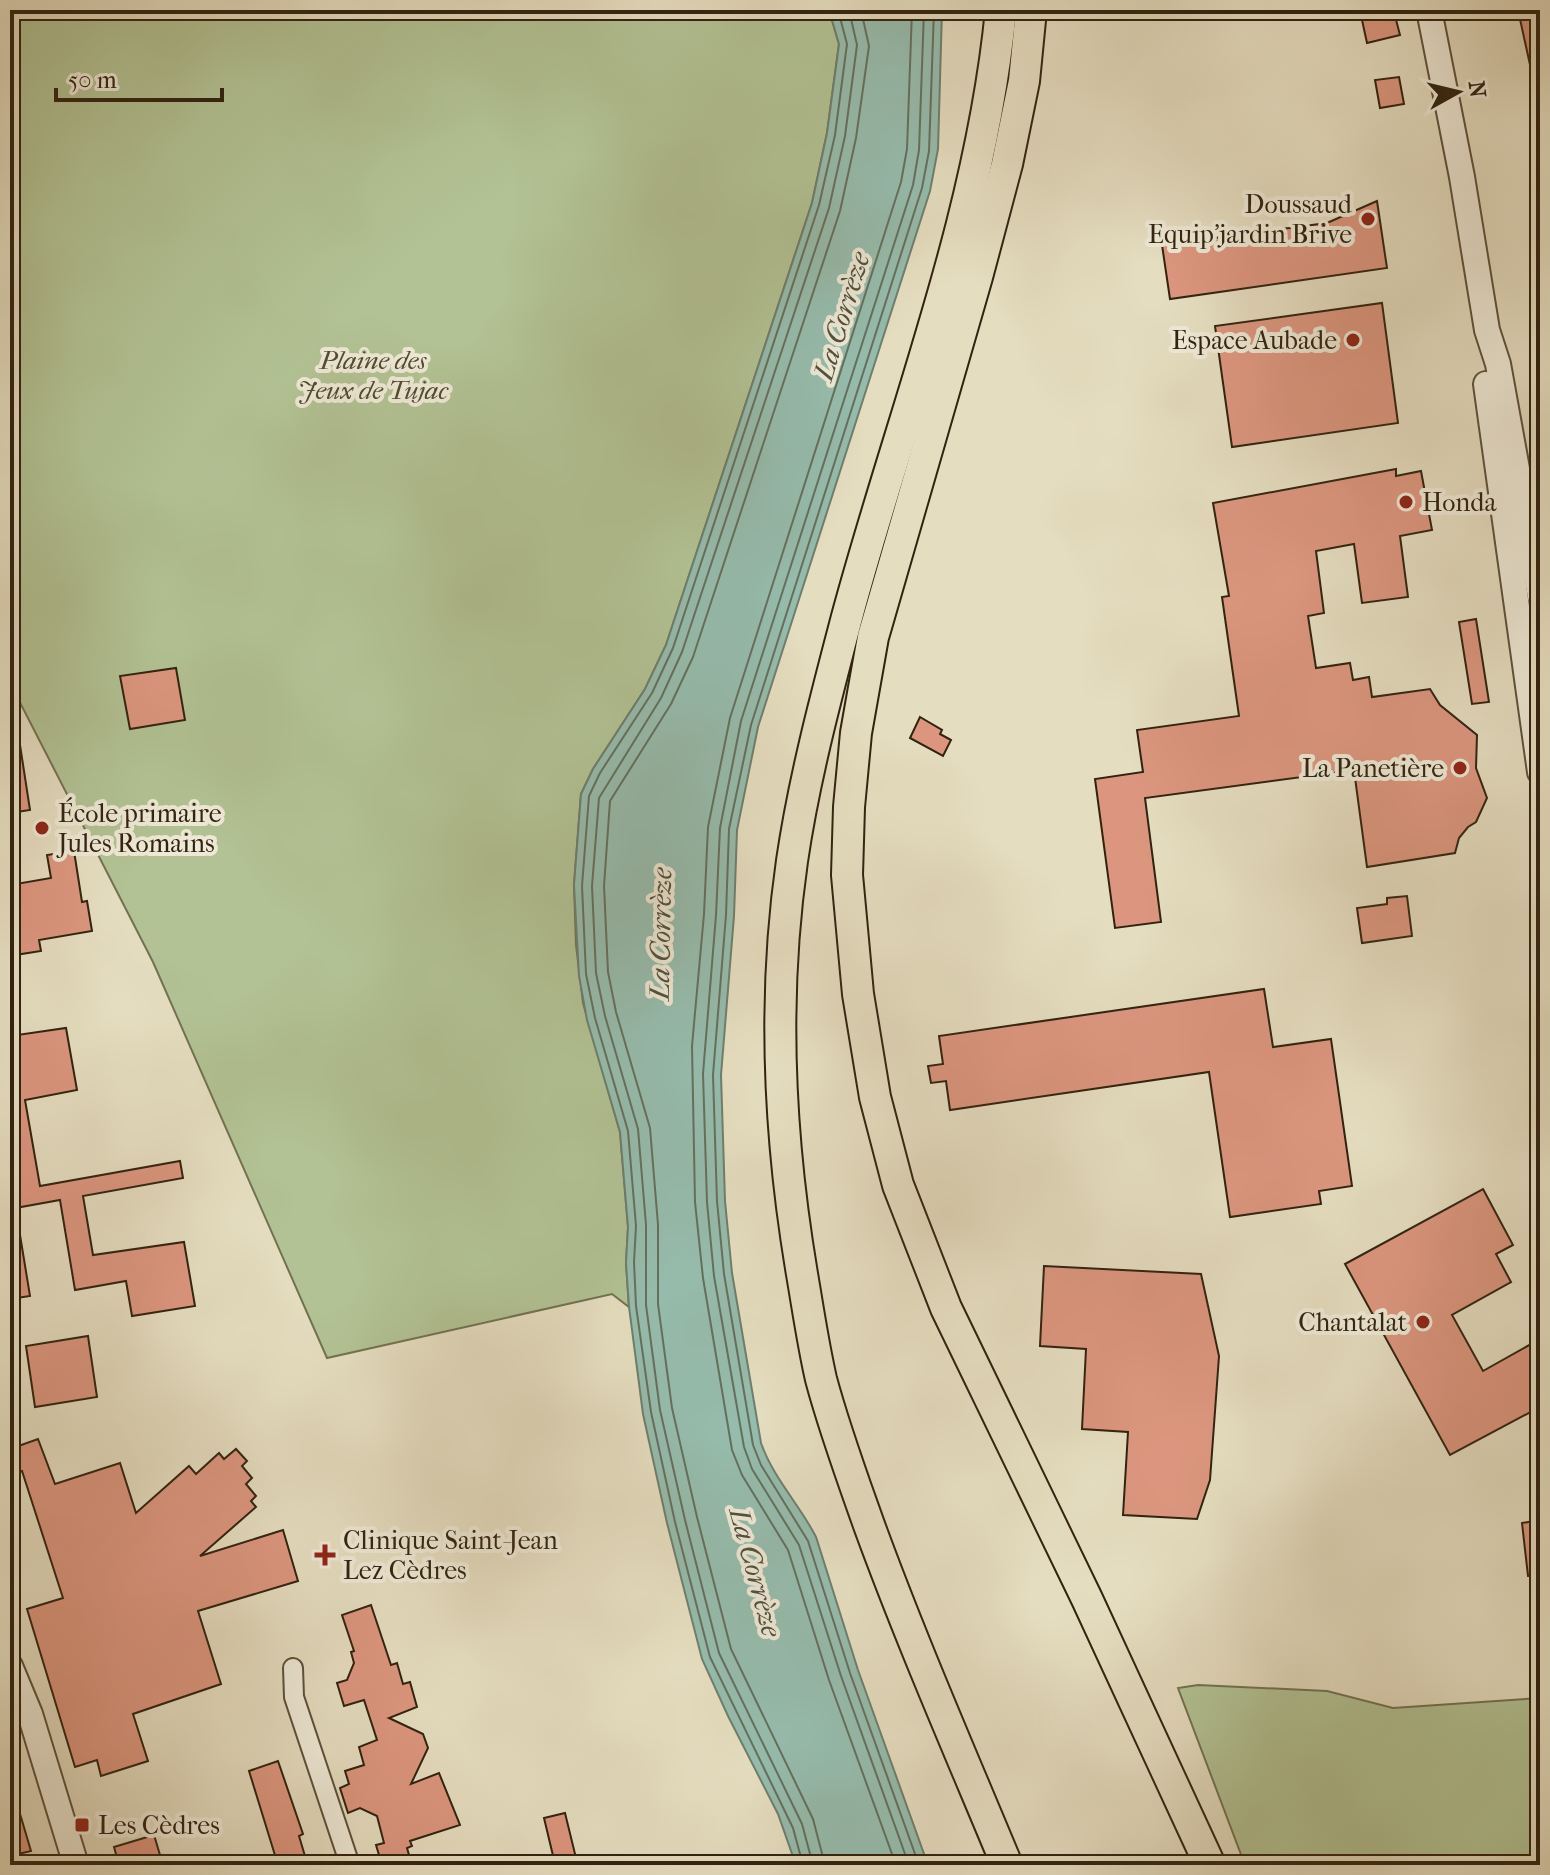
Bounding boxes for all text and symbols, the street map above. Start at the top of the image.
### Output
scale bar [56,52,222,102]
north arrow [1418,52,1498,132]
text: 50 m [68,66,117,94]
text: N [1463,79,1491,100]
place label: Doussaud Equip'jardin Brive [1148,189,1353,250]
marker: Doussaud Equip'jardin Brive [1359,210,1377,228]
water label: La Corrèze [806,247,877,386]
place label: Espace Aubade [1172,325,1337,356]
marker: Espace Aubade [1344,331,1362,349]
park label: Plaine des Jeux de Tujac [298,345,449,406]
place label: Honda [1422,487,1497,518]
marker: Honda [1397,493,1415,511]
place label: La Panetière [1302,753,1444,784]
marker: La Panetière [1451,759,1469,777]
place label: École primaire Jules Romains [56,797,222,859]
marker: École primaire Jules Romains [33,819,51,837]
water label: La Corrèze [643,867,678,1002]
place label: Chantalat [1298,1307,1408,1338]
marker: Chantalat [1414,1313,1432,1331]
water label: La Corrèze [722,1502,789,1641]
place label: Clinique Saint-Jean Lez Cèdres [343,1525,558,1586]
marker: Clinique Saint-Jean Lez Cèdres [314,1544,336,1566]
place label: Les Cèdres [98,1810,220,1841]
marker: Les Cèdres [73,1816,91,1834]

